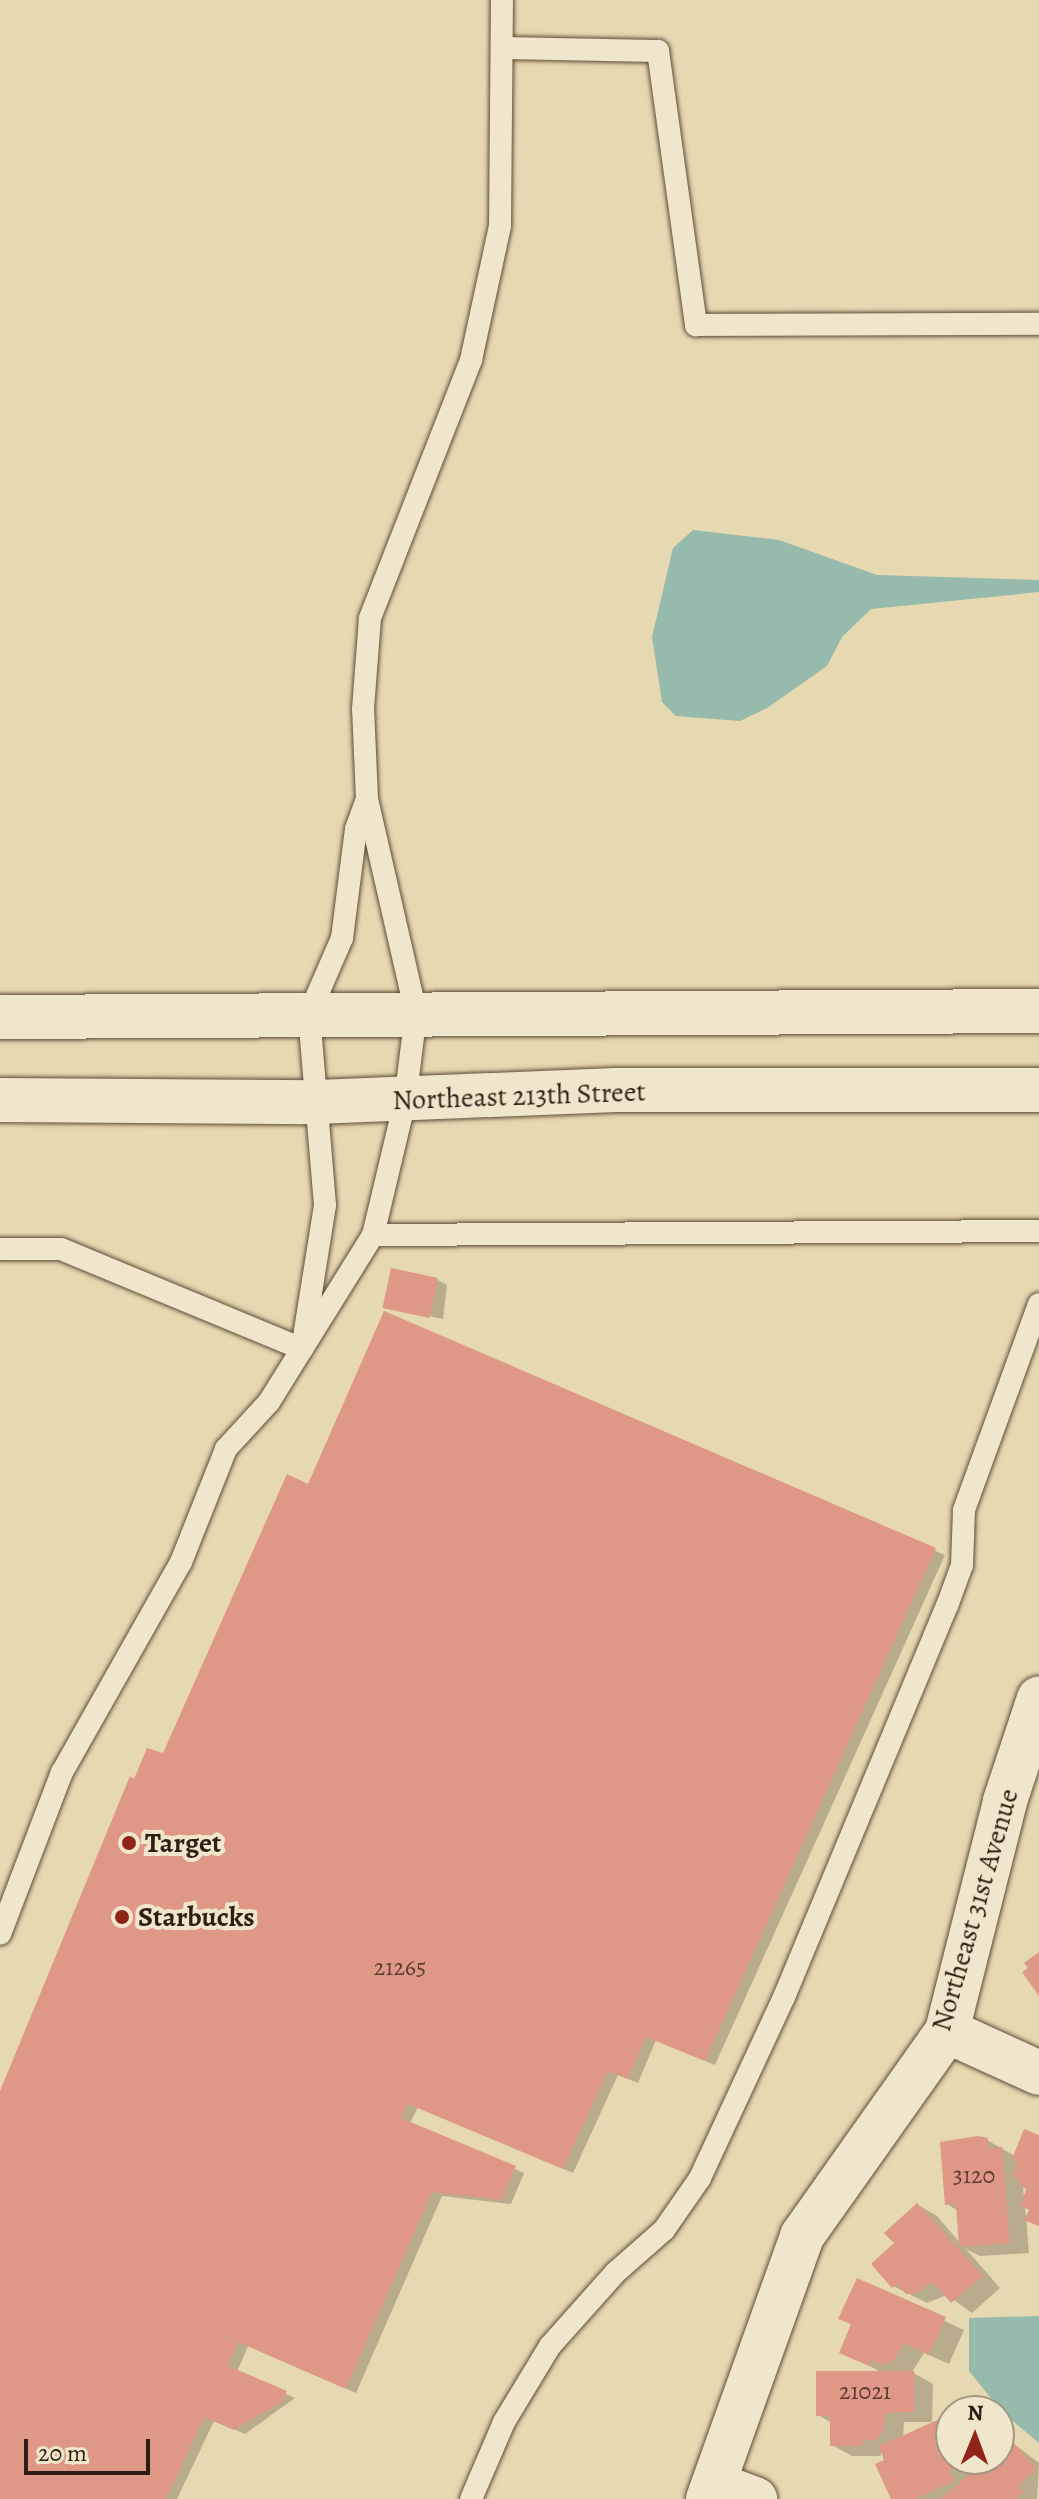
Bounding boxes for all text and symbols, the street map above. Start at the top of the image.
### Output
street label: Northeast 213th Street [392,1075,646,1117]
street label: Northeast 31st Avenue [924,1785,1026,2035]
place label: Target [145,1826,221,1860]
marker: Target [120,1834,138,1852]
place label: Starbucks [138,1900,255,1934]
marker: Starbucks [113,1908,131,1926]
house number: 21265 [374,1954,426,1982]
house number: 3120 [953,2162,995,2190]
house number: 21021 [839,2378,891,2406]
north arrow [935,2395,1015,2475]
text: N [967,2398,984,2428]
scale bar [28,2423,154,2473]
text: 20 m [38,2437,87,2469]

